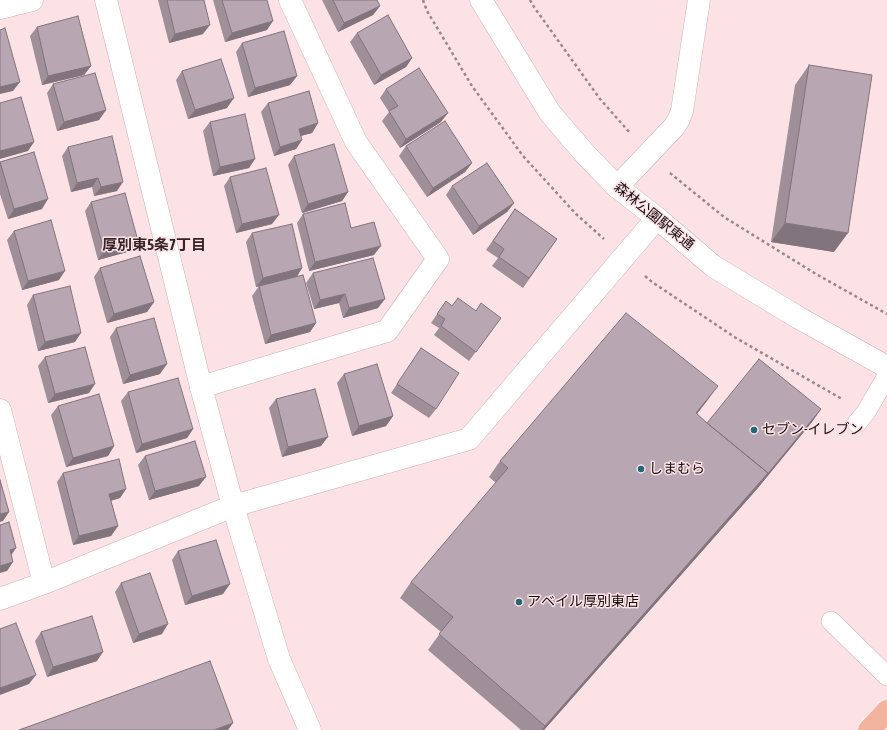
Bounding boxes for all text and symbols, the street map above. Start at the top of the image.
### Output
street label: 森林公園駅東通 [611,179,697,253]
district label: 厚別東5条7丁目 [102,236,206,254]
place label: セブン-イレブン [762,422,863,438]
marker: セブン-イレブン [749,425,759,435]
place label: しまむら [649,461,705,477]
marker: しまむら [636,464,646,474]
place label: アベイル厚別東店 [527,594,639,610]
marker: アベイル厚別東店 [514,597,524,607]

